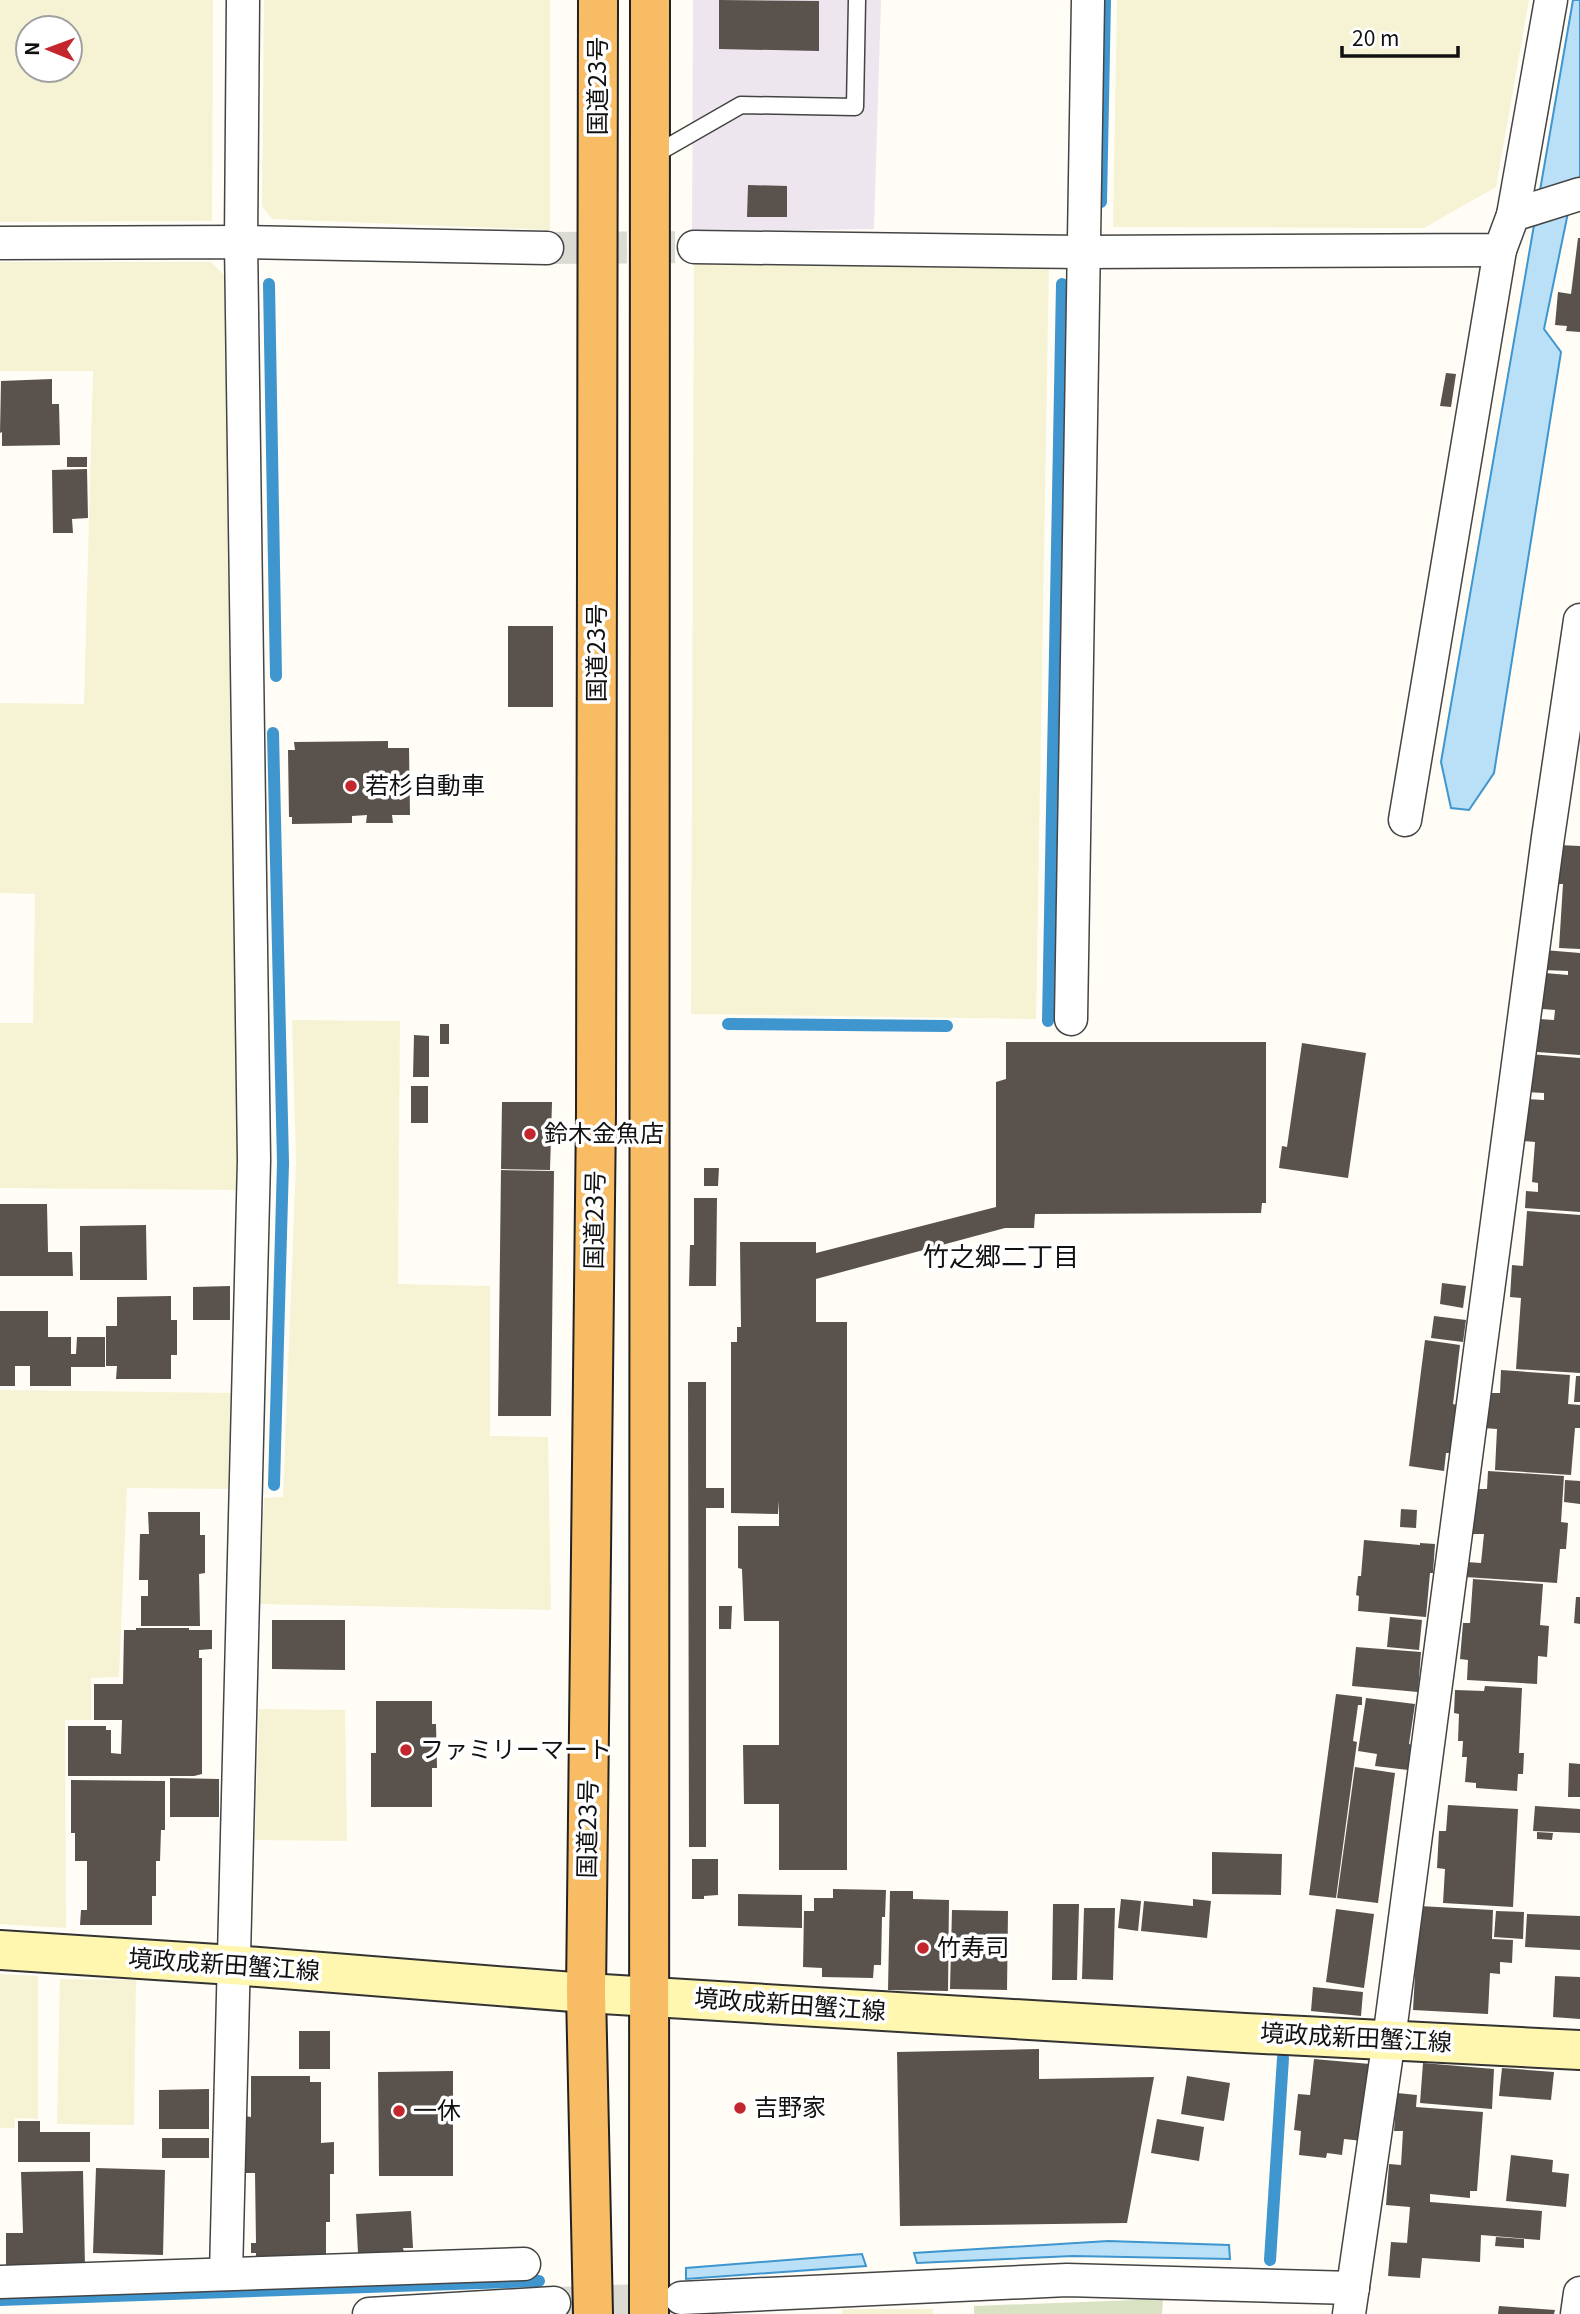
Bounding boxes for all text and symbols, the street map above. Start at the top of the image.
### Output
north arrow [14,14,84,84]
scale bar [1342,14,1458,58]
text: 20 m [1352,22,1399,52]
street label: 国道23号 [578,37,613,135]
text: N [17,41,44,56]
street label: 国道23号 [577,604,612,702]
place label: 若杉自動車 [365,766,485,801]
marker: 若杉自動車 [343,778,359,794]
place label: 鈴木金魚店 [544,1114,664,1149]
marker: 鈴木金魚店 [522,1126,538,1142]
street label: 国道23号 [574,1170,611,1270]
district label: 竹之郷二丁目 [923,1236,1079,1273]
place label: ファミリーマート [420,1730,612,1765]
marker: ファミリーマート [398,1742,414,1758]
street label: 国道23号 [567,1779,604,1879]
place label: 竹寿司 [937,1928,1009,1963]
street label: 境政成新田蟹江線 [127,1938,321,1987]
marker: 竹寿司 [915,1940,931,1956]
street label: 境政成新田蟹江線 [693,1978,887,2027]
street label: 境政成新田蟹江線 [1259,2013,1453,2058]
place label: 吉野家 [754,2088,826,2123]
place label: 一休 [413,2091,461,2126]
marker: 吉野家 [732,2100,748,2116]
marker: 一休 [391,2103,407,2119]

